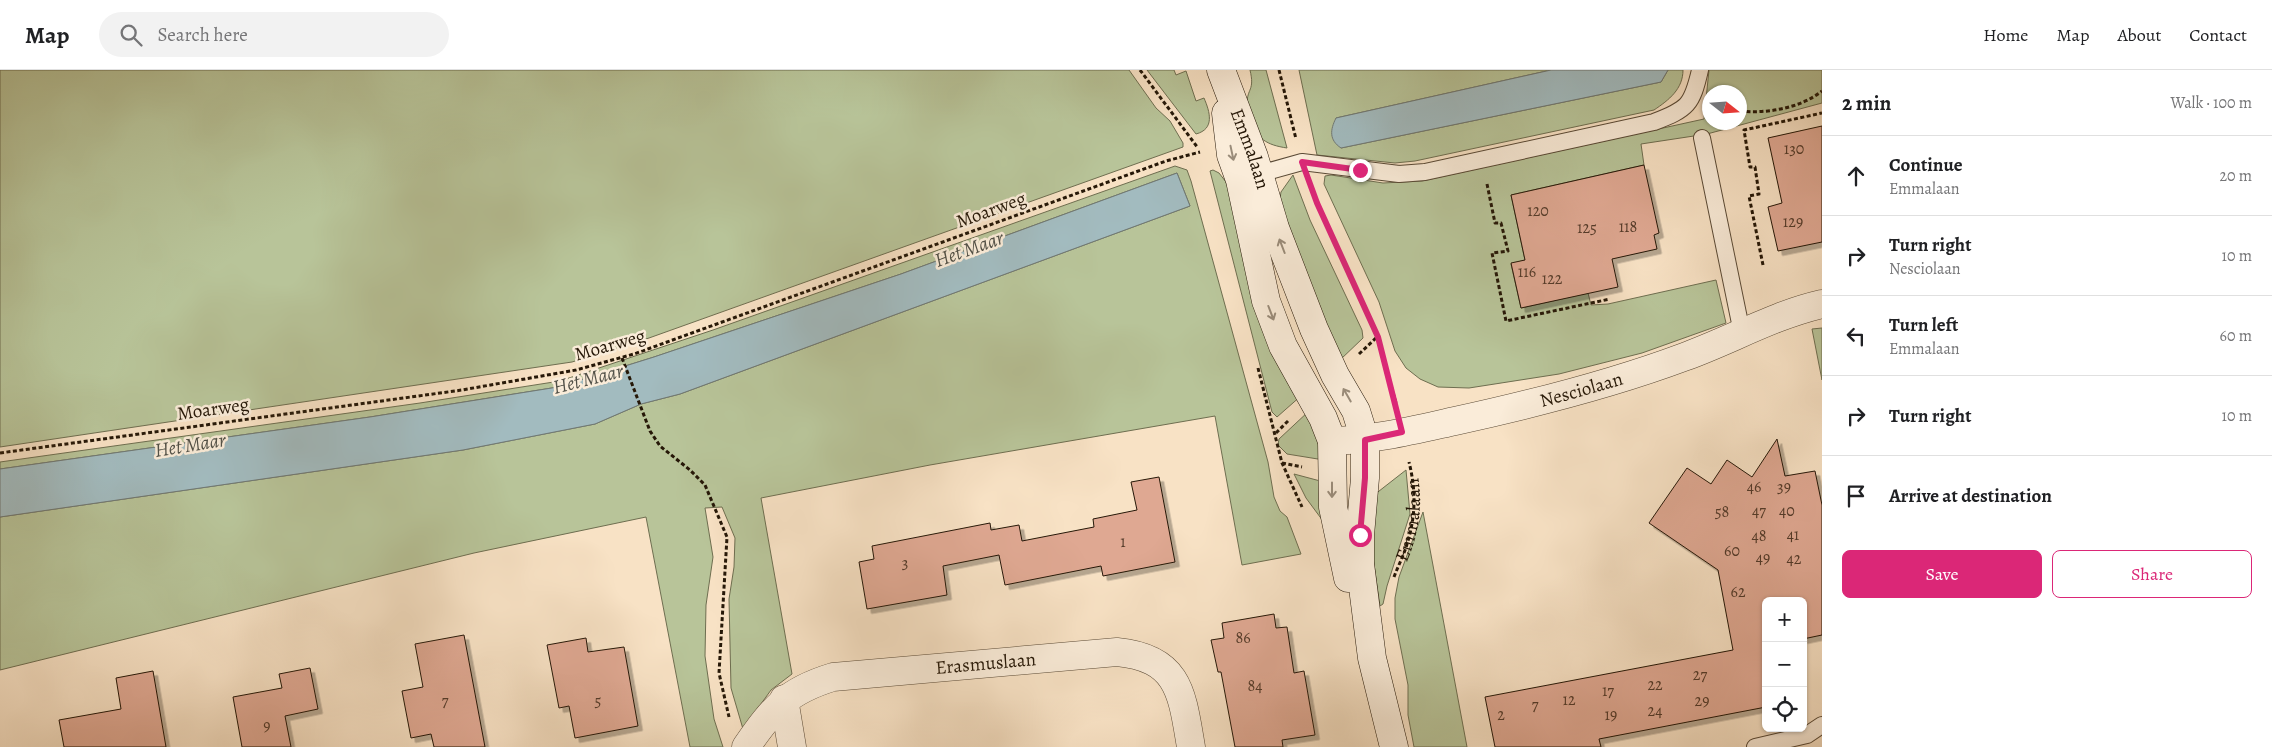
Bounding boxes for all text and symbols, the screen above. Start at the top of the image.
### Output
search box [99,12,449,57]
text: Map [25,19,69,51]
icon: search [117,21,145,49]
text: Search here [157,22,248,48]
text: Home [1983,23,2028,47]
text: Map [2056,23,2089,47]
text: About [2117,23,2161,47]
text: Contact [2189,23,2247,47]
north arrow [1702,85,1747,130]
text: 2 min [1842,89,1891,117]
text: Walk · 100 m [2171,92,2252,114]
street label: Emmalaan [1224,105,1276,192]
house number: 130 [1784,138,1804,160]
one-way arrow [1228,145,1237,161]
text: Continue [1889,152,1963,178]
route end [1349,159,1372,182]
icon: ahead [1842,162,1870,190]
text: 20 m [2219,165,2252,187]
text: Emmalaan [1889,178,1960,200]
street label: Moarweg [952,185,1030,235]
house number: 120 [1527,200,1549,222]
house number: 129 [1783,211,1803,233]
house number: 118 [1619,216,1637,238]
house number: 125 [1577,217,1597,239]
water label: Het Maar [931,224,1008,274]
text: Turn right [1889,232,1971,258]
one-way arrow [1277,239,1286,254]
icon: right [1842,242,1870,270]
text: 10 m [2222,245,2252,267]
text: Nesciolaan [1889,258,1961,280]
house number: 116 [1518,261,1536,283]
house number: 122 [1542,268,1563,290]
one-way arrow [1267,305,1276,320]
text: Turn left [1889,312,1958,338]
street label: Moarweg [572,322,649,367]
icon: left [1842,322,1870,350]
text: 60 m [2220,325,2252,347]
text: Emmalaan [1889,338,1960,360]
water label: Het Maar [550,357,627,401]
street label: Nesciolaan [1537,366,1626,414]
one-way arrow [1342,387,1352,402]
street label: Moarweg [175,391,251,427]
icon: right [1842,402,1870,430]
text: Turn right [1889,403,1971,429]
text: 10 m [2222,405,2252,427]
water label: Het Maar [153,426,229,464]
house number: 46 [1747,476,1761,498]
house number: 39 [1777,476,1791,498]
street label: Emmalaan [1389,477,1427,565]
one-way arrow [1327,482,1337,498]
icon: arrive [1842,482,1870,510]
text: Arrive at destination [1889,483,2052,509]
house number: 47 [1752,500,1766,522]
house number: 40 [1779,500,1795,522]
house number: 58 [1715,501,1729,523]
route start [1349,524,1372,547]
house number: 41 [1787,524,1800,546]
house number: 48 [1751,525,1767,547]
house number: 1 [1120,531,1126,553]
house number: 60 [1724,540,1740,562]
house number: 49 [1756,547,1770,569]
house number: 42 [1787,548,1802,570]
button: Save [1842,550,2042,598]
button: Share [2052,550,2252,598]
house number: 3 [902,552,908,574]
house number: 62 [1731,581,1746,603]
map controls [1762,597,1807,732]
button: + [1762,597,1807,642]
house number: 86 [1235,627,1251,649]
button: − [1762,642,1807,687]
street label: Erasmuslaan [934,646,1037,681]
house number: 27 [1693,664,1707,686]
house number: 22 [1647,674,1663,696]
house number: 84 [1247,675,1263,697]
house number: 17 [1602,680,1614,702]
button: locate [1762,687,1807,732]
house number: 12 [1562,689,1576,711]
house number: 7 [442,690,449,712]
house number: 5 [595,690,602,712]
house number: 29 [1695,690,1709,712]
house number: 7 [1532,694,1539,716]
house number: 24 [1648,700,1662,722]
house number: 2 [1497,704,1505,726]
house number: 19 [1605,704,1617,726]
house number: 9 [263,715,271,737]

